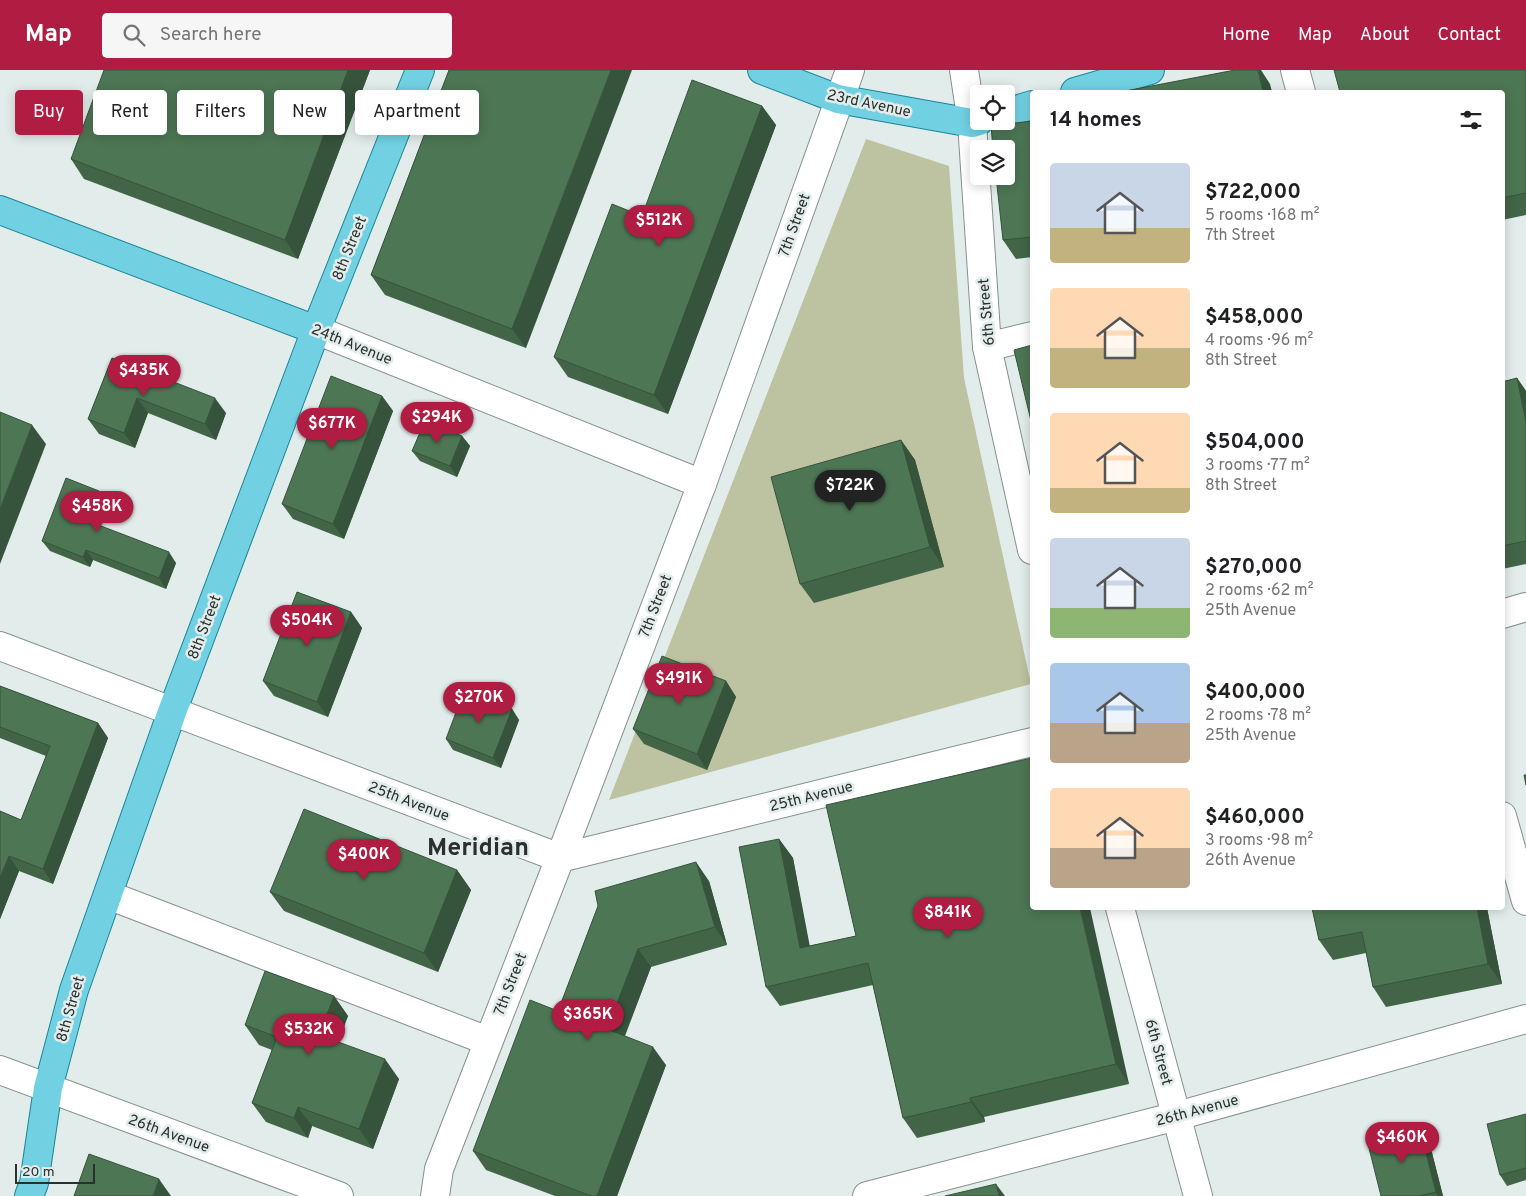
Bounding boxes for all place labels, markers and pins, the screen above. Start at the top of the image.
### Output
pin: $512K [624,204,694,247]
pin: $435K [109,354,179,397]
pin: $294K [402,402,472,444]
pin: $677K [297,408,367,450]
pin: $722K [815,470,885,512]
pin: $458K [62,490,132,533]
pin: $504K [272,604,342,647]
pin: $491K [644,662,714,705]
pin: $270K [444,682,514,724]
pin: $400K [329,838,399,881]
pin: $841K [913,896,983,939]
pin: $365K [553,998,623,1041]
pin: $532K [274,1014,344,1056]
pin: $460K [1367,1122,1437,1164]

